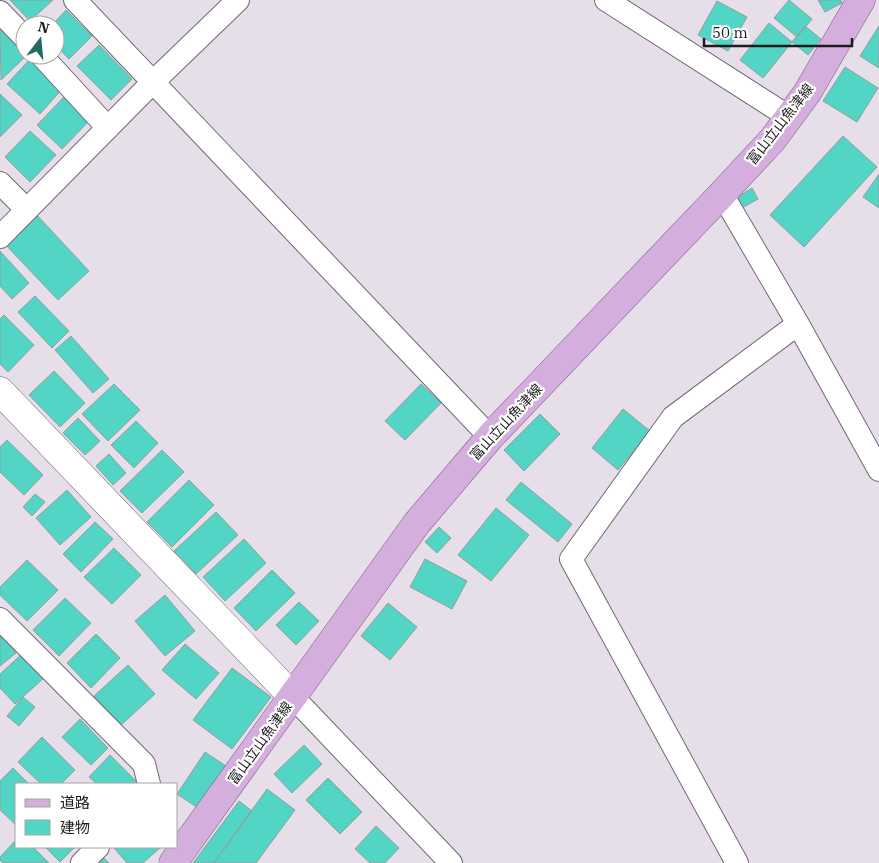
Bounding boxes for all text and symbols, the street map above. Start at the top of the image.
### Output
north arrow [15,15,65,65]
scale bar [704,15,852,47]
text: N [36,17,51,38]
text: 50 m [712,23,748,42]
street label: 富山立山魚津線 [743,80,817,168]
street label: 富山立山魚津線 [466,380,546,464]
street label: 富山立山魚津線 [224,698,296,788]
legend [15,783,178,848]
text: 道路 [60,793,90,812]
text: 建物 [60,818,90,837]

